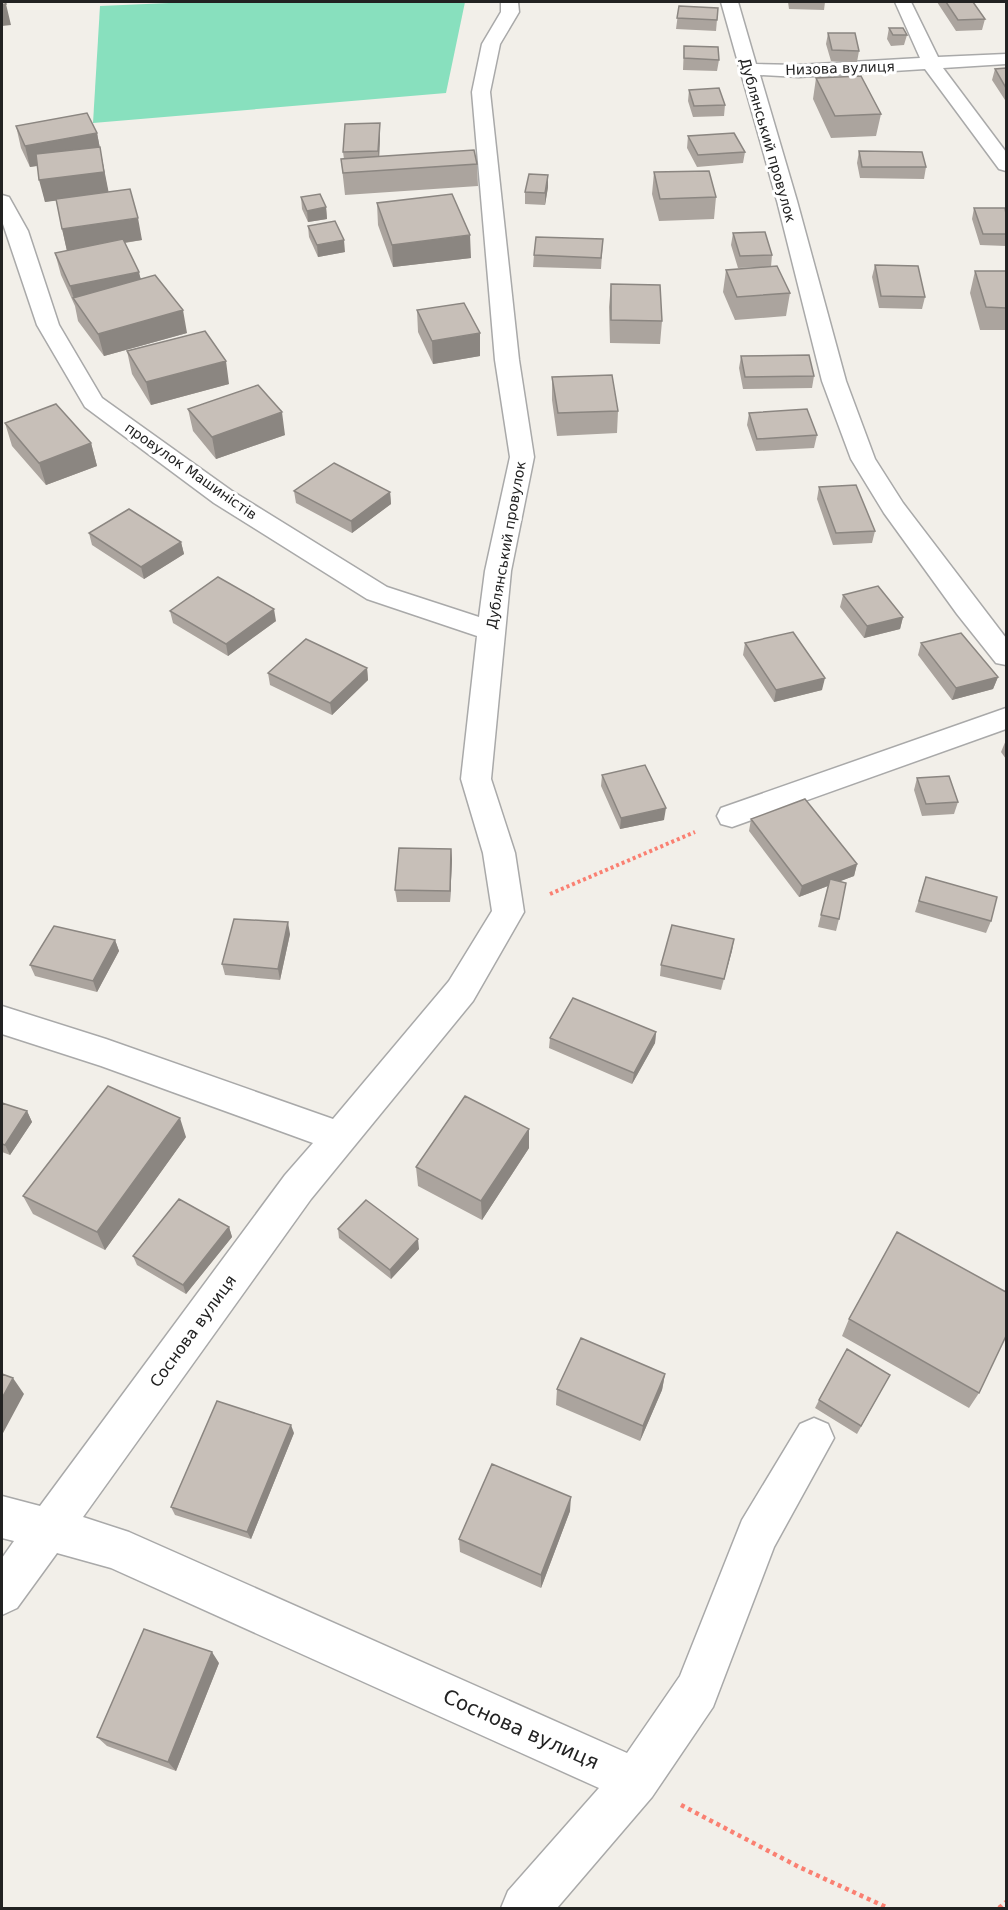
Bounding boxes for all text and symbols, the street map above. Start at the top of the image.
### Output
street label: Дублянський провулок [737,56,799,224]
street label: Низова вулиця [785,58,895,78]
street label: провулок Машиністів [122,419,260,523]
street label: Дублянський провулок [483,460,529,630]
street label: Соснова вулиця [146,1271,240,1391]
street label: Соснова вулиця [439,1684,603,1774]

